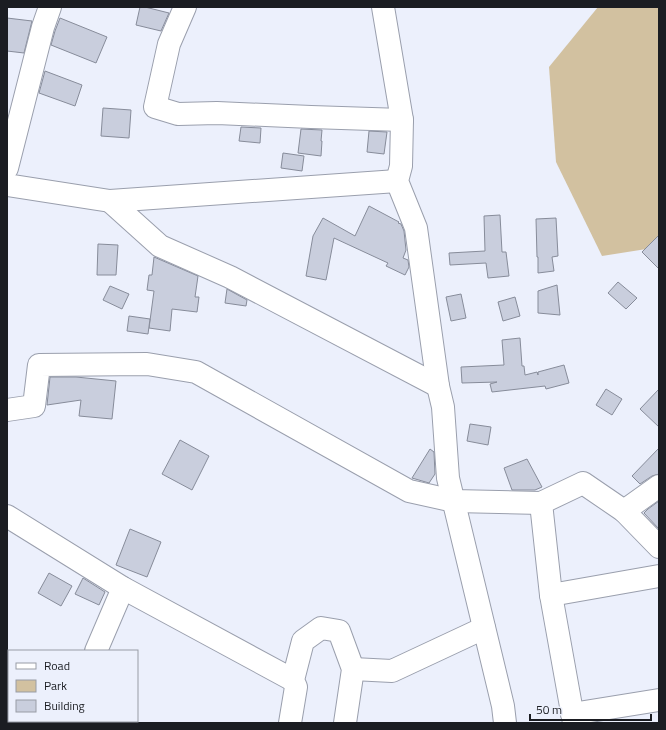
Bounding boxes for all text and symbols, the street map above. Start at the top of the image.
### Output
legend [8,650,138,722]
text: Road [44,656,70,675]
text: Park [44,676,67,695]
text: Building [44,696,85,715]
scale bar [530,696,651,722]
text: 50 m [536,700,562,719]

